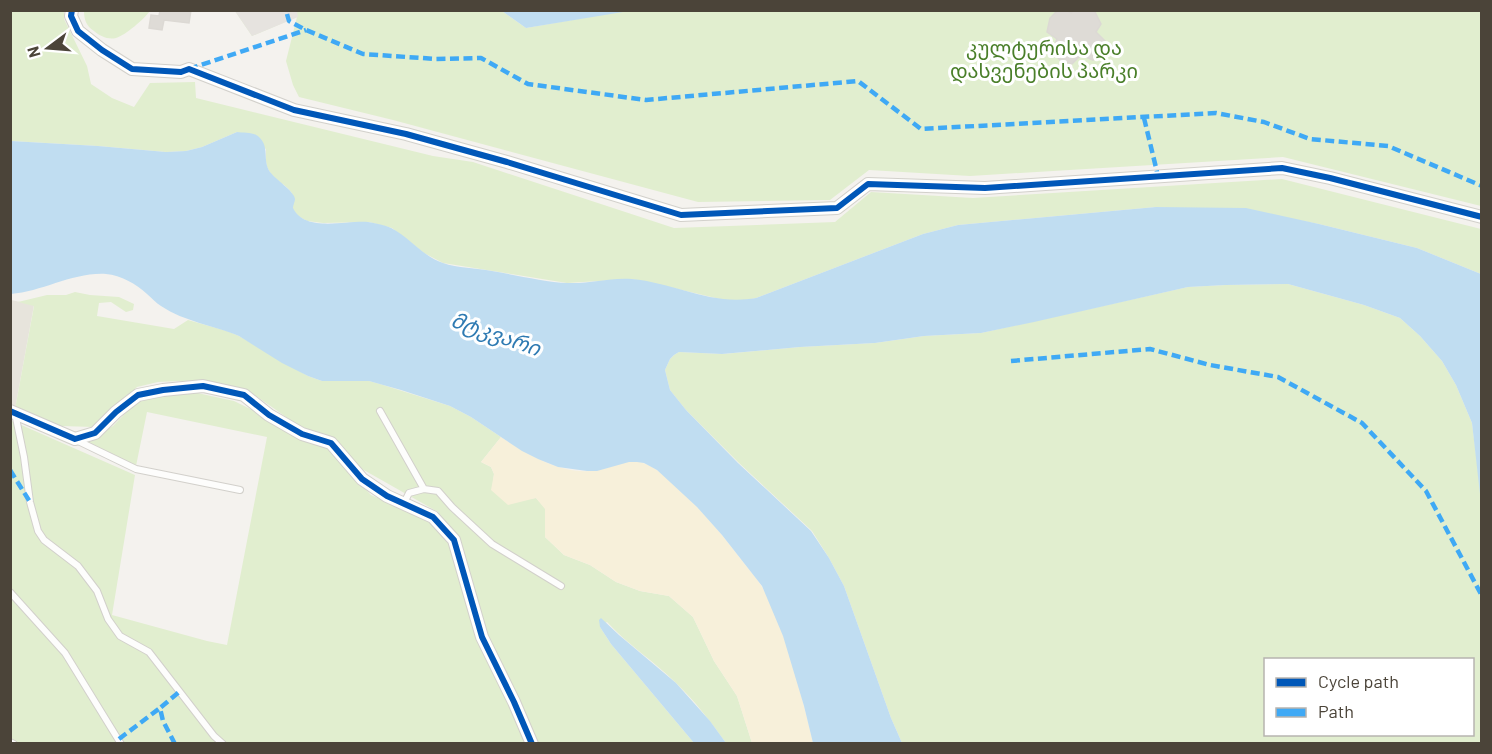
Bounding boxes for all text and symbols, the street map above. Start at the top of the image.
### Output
north arrow [18,18,78,78]
park label: კულტურისა და დასვენების პარკი [950,35,1138,84]
text: N [23,45,44,60]
water label: მტკვარი [447,306,545,362]
legend [1264,658,1474,736]
text: Cycle path [1318,670,1399,692]
text: Path [1318,700,1354,722]

